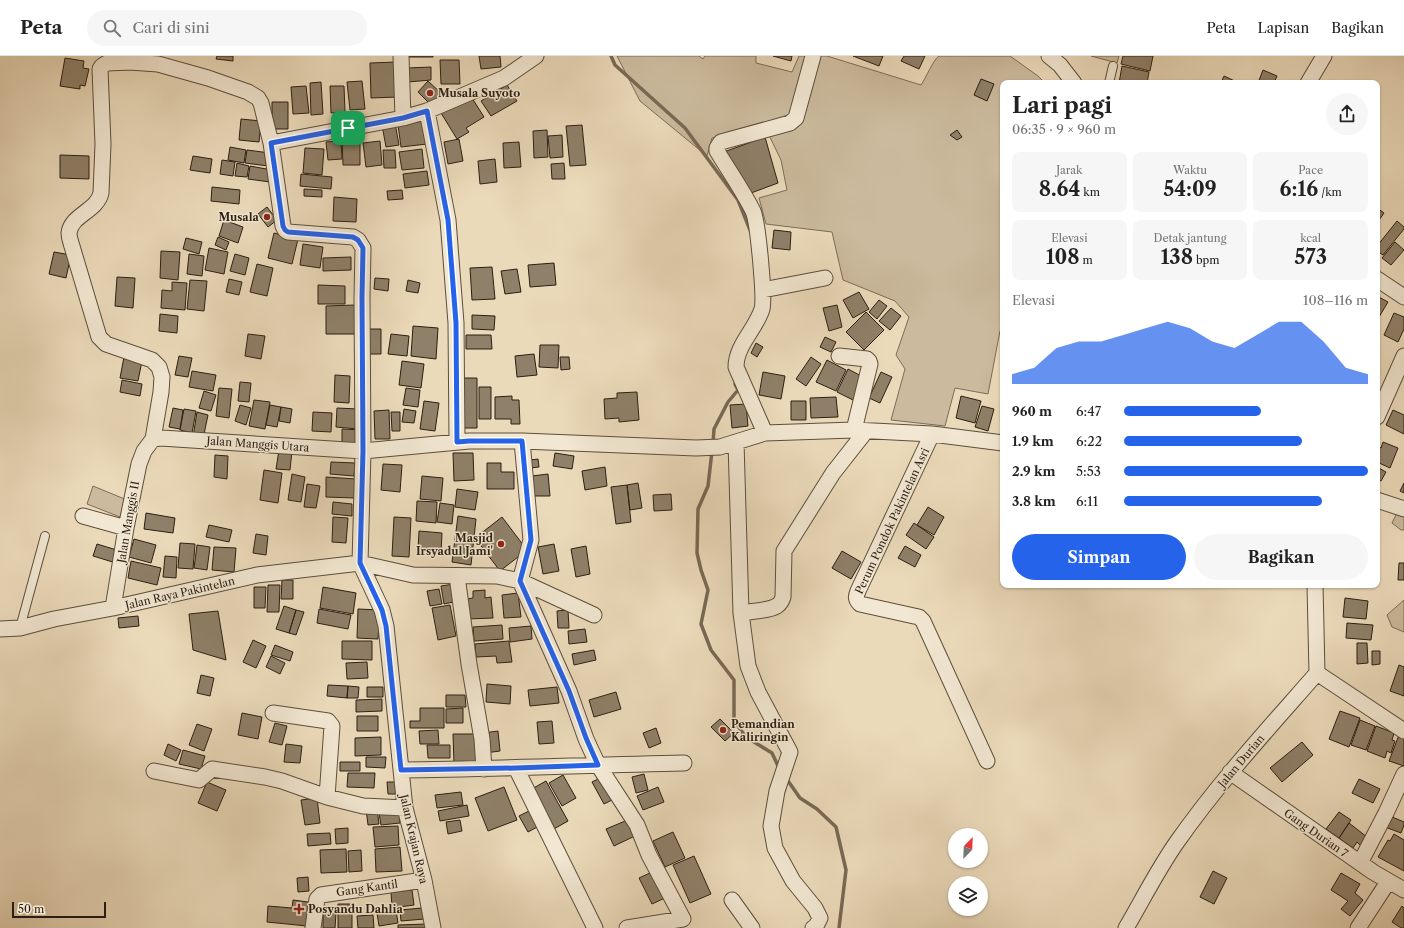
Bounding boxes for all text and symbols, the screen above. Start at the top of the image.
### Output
search box [87,10,367,46]
text: Peta [20,16,63,39]
icon: search [101,17,123,39]
text: Cari di sini [133,18,210,37]
text: Peta [1206,19,1236,37]
text: Lapisan [1258,19,1309,37]
text: Bagikan [1331,19,1384,37]
place label: Musala Suyoto [438,86,520,100]
marker: Musala Suyoto [425,88,435,98]
text: Lari pagi [1012,92,1112,119]
button: share [1326,93,1368,135]
pin [331,111,365,145]
icon: arrive [337,117,359,139]
text: 06:35 · 9 × 960 m [1012,121,1116,137]
text: Jarak [1056,163,1082,177]
text: Waktu [1173,163,1207,177]
text: Pace [1298,163,1323,177]
text: 8.64 [1039,177,1080,201]
text: 54:09 [1163,177,1217,201]
text: 6:16 [1279,177,1318,201]
text: km [1080,185,1100,199]
text: /km [1318,185,1342,199]
place label: Musala [219,210,260,224]
marker: Musala [262,212,272,222]
text: Elevasi [1051,231,1088,245]
text: Detak jantung [1153,231,1226,245]
text: kcal [1300,231,1321,245]
text: 108 [1046,245,1080,269]
text: 138 [1160,245,1193,269]
text: 573 [1294,245,1327,269]
text: m [1080,253,1093,267]
text: bpm [1193,253,1220,267]
text: Elevasi [1012,292,1055,308]
text: 108–116 m [1303,292,1368,308]
text: 960 m [1012,403,1052,419]
text: 6:47 [1076,403,1101,419]
street label: Jalan Manggis Utara [204,433,310,455]
text: 1.9 km [1012,433,1054,449]
text: 6:22 [1076,433,1102,449]
street label: Perum Pondok Pakintelan Asri [852,445,932,596]
text: 2.9 km [1012,463,1056,479]
text: 5:53 [1076,463,1101,479]
street label: Jalan Manggis II [114,480,142,566]
text: 3.8 km [1012,493,1056,509]
text: 6:11 [1076,493,1098,509]
place label: Masjid Irsyadul Jami' [416,531,494,558]
button: Simpan [1012,534,1186,580]
button: Bagikan [1194,534,1368,580]
marker: Masjid Irsyadul Jami' [496,539,506,549]
street label: Jalan Raya Pakintelan [122,574,236,613]
place label: Pemandian Kaliringin [731,717,795,744]
marker: Pemandian Kaliringin [718,725,728,735]
street label: Jalan Durian [1214,732,1267,792]
street label: Jalan Krajan Raya [396,791,431,885]
street label: Gang Durian 7 [1281,806,1351,861]
north arrow [948,828,988,868]
map controls [948,828,988,916]
button: layers [948,876,988,916]
street label: Gang Kantil [335,877,399,899]
scale bar [12,900,106,919]
text: 50 m [18,902,44,916]
place label: Posyandu Dahlia [308,902,403,916]
marker: Posyandu Dahlia [293,903,305,915]

